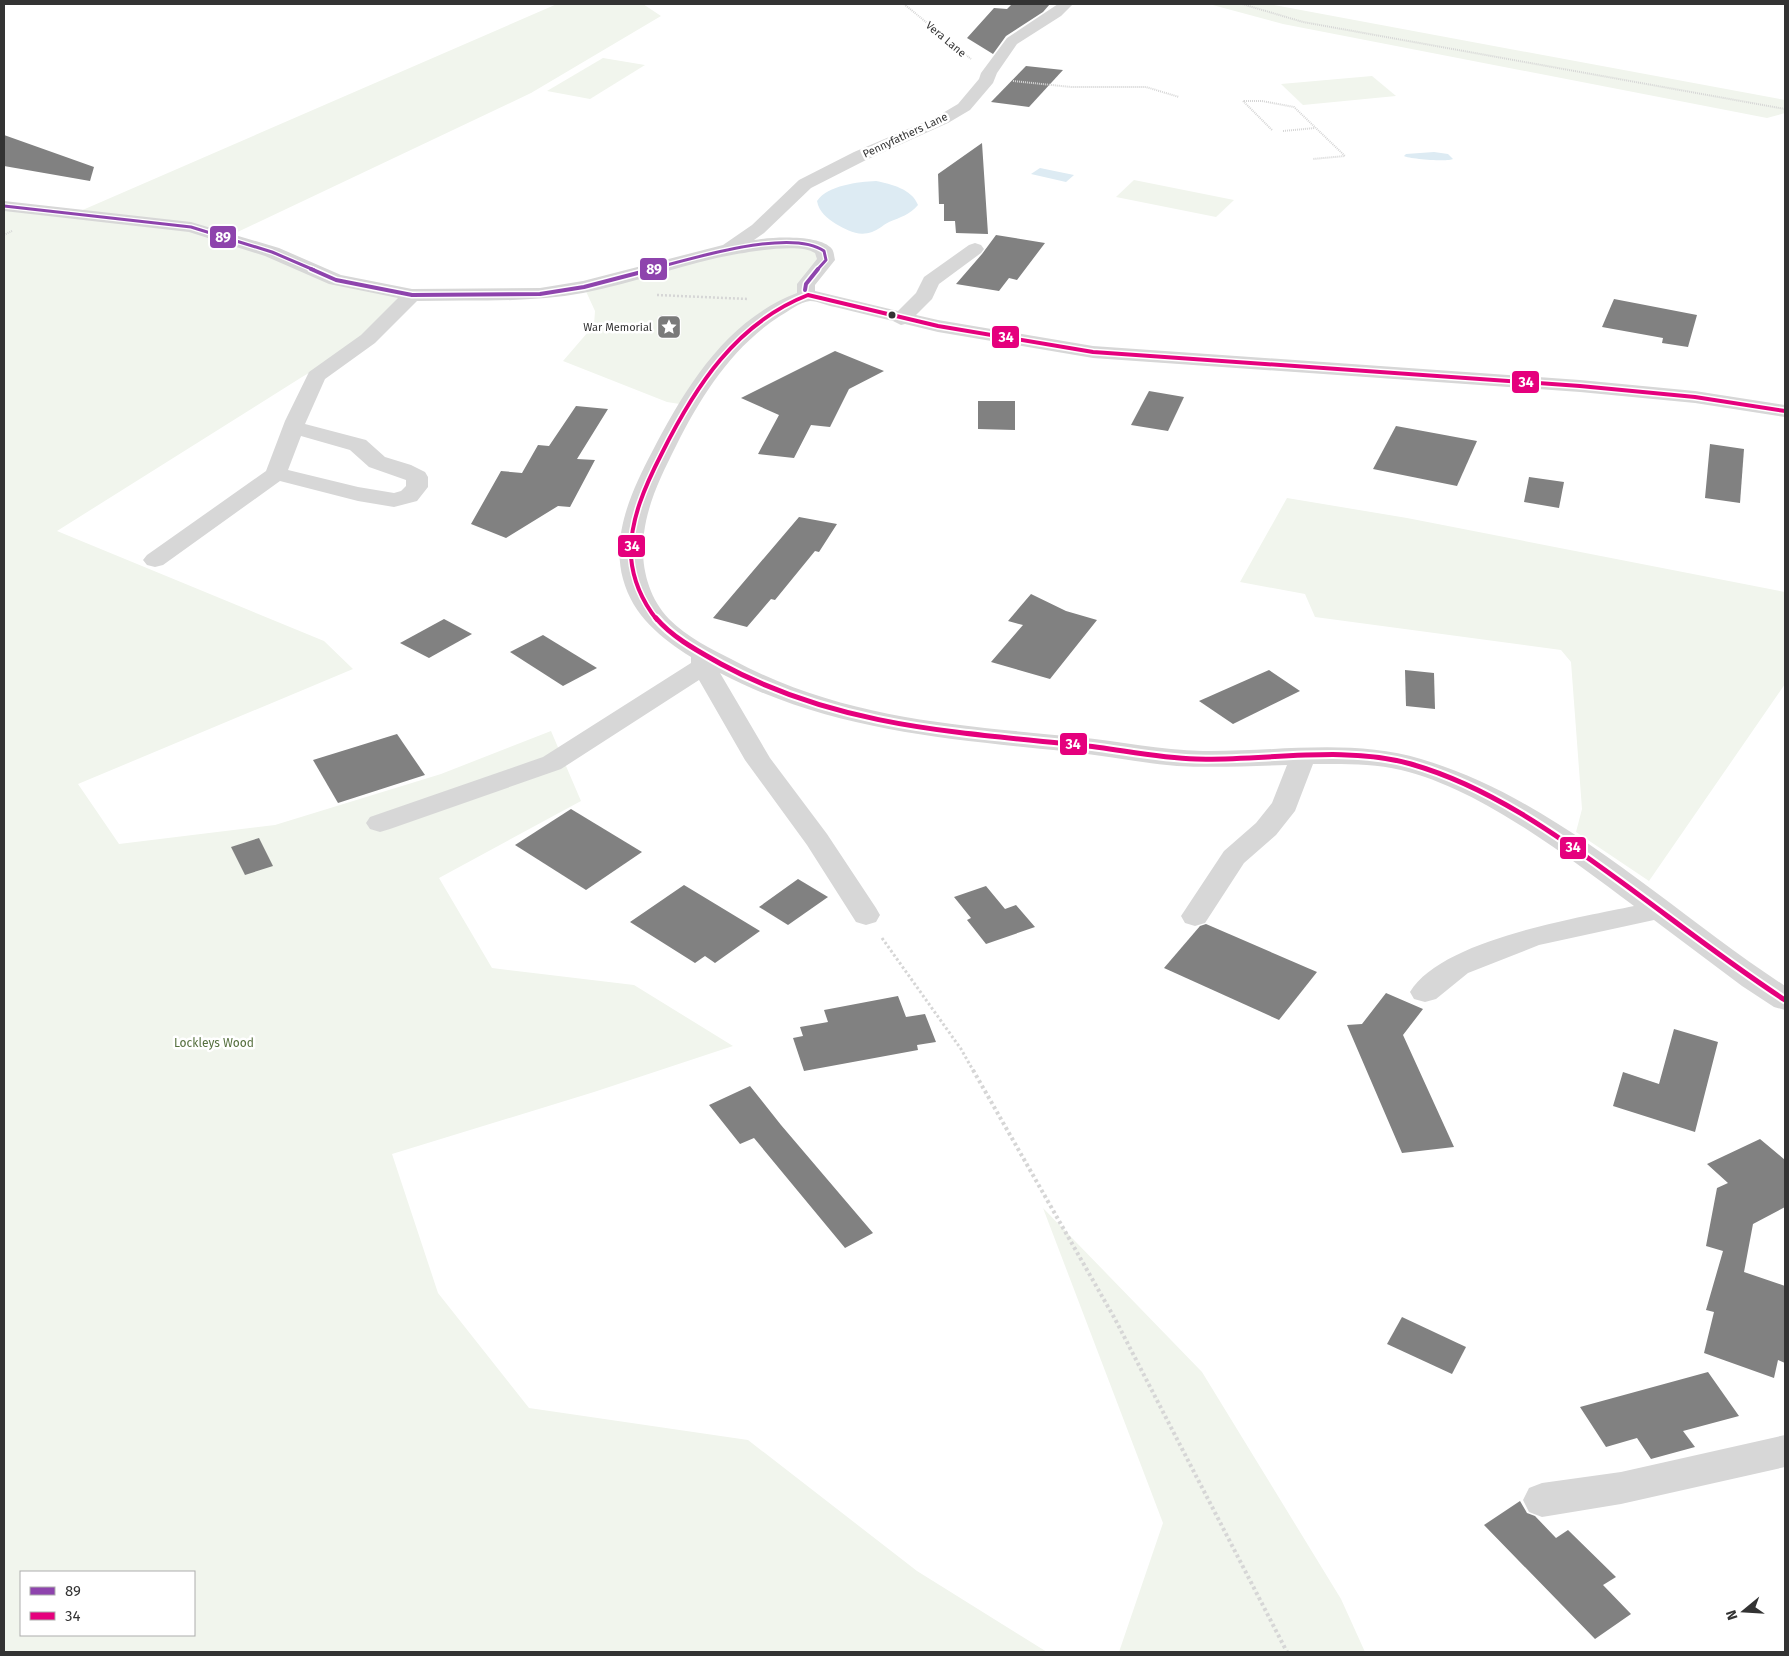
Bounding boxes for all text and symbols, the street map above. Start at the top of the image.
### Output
street label: Vera Lane [923,19,968,60]
street label: Pennyfathers Lane [861,110,950,161]
line badge: 89 [209,225,237,249]
text: 89 [215,229,231,246]
line badge: 89 [639,257,668,281]
text: 89 [646,261,662,278]
unlabelled marker [887,310,897,320]
place icon: War Memorial [656,314,682,340]
place label: War Memorial [583,321,652,334]
line badge: 34 [991,325,1020,349]
text: 34 [997,329,1014,346]
line badge: 34 [1511,370,1540,394]
text: 34 [1517,374,1534,391]
line badge: 34 [617,534,646,558]
text: 34 [623,538,640,555]
line badge: 34 [1059,732,1088,756]
text: 34 [1064,736,1081,753]
line badge: 34 [1559,836,1587,860]
text: 34 [1564,839,1581,856]
park label: Lockleys Wood [174,1036,254,1050]
legend [20,1571,195,1636]
text: 89 [65,1582,81,1600]
north arrow [1719,1586,1769,1636]
text: 34 [65,1607,80,1625]
text: N [1723,1608,1742,1622]

